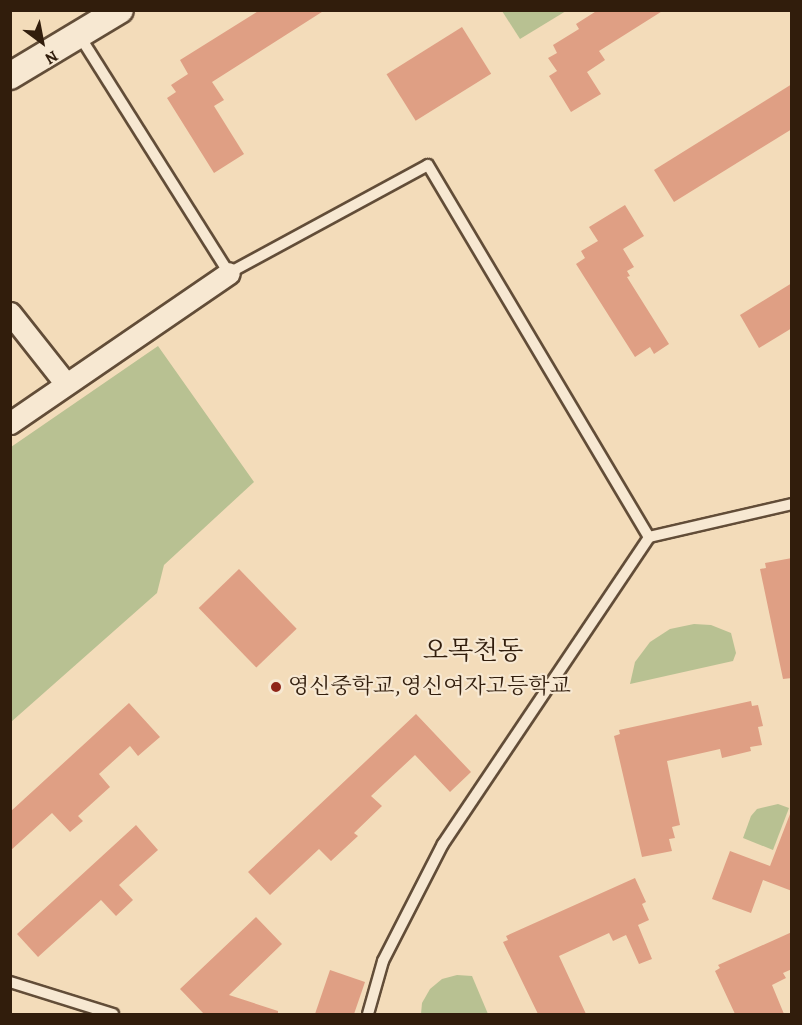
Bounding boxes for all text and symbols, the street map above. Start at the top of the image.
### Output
north arrow [12,12,72,72]
text: N [41,45,62,70]
district label: 오목천동 [423,635,523,667]
place label: 영신중학교,영신여자고등학교 [288,674,571,700]
marker: 영신중학교,영신여자고등학교 [269,680,283,694]

